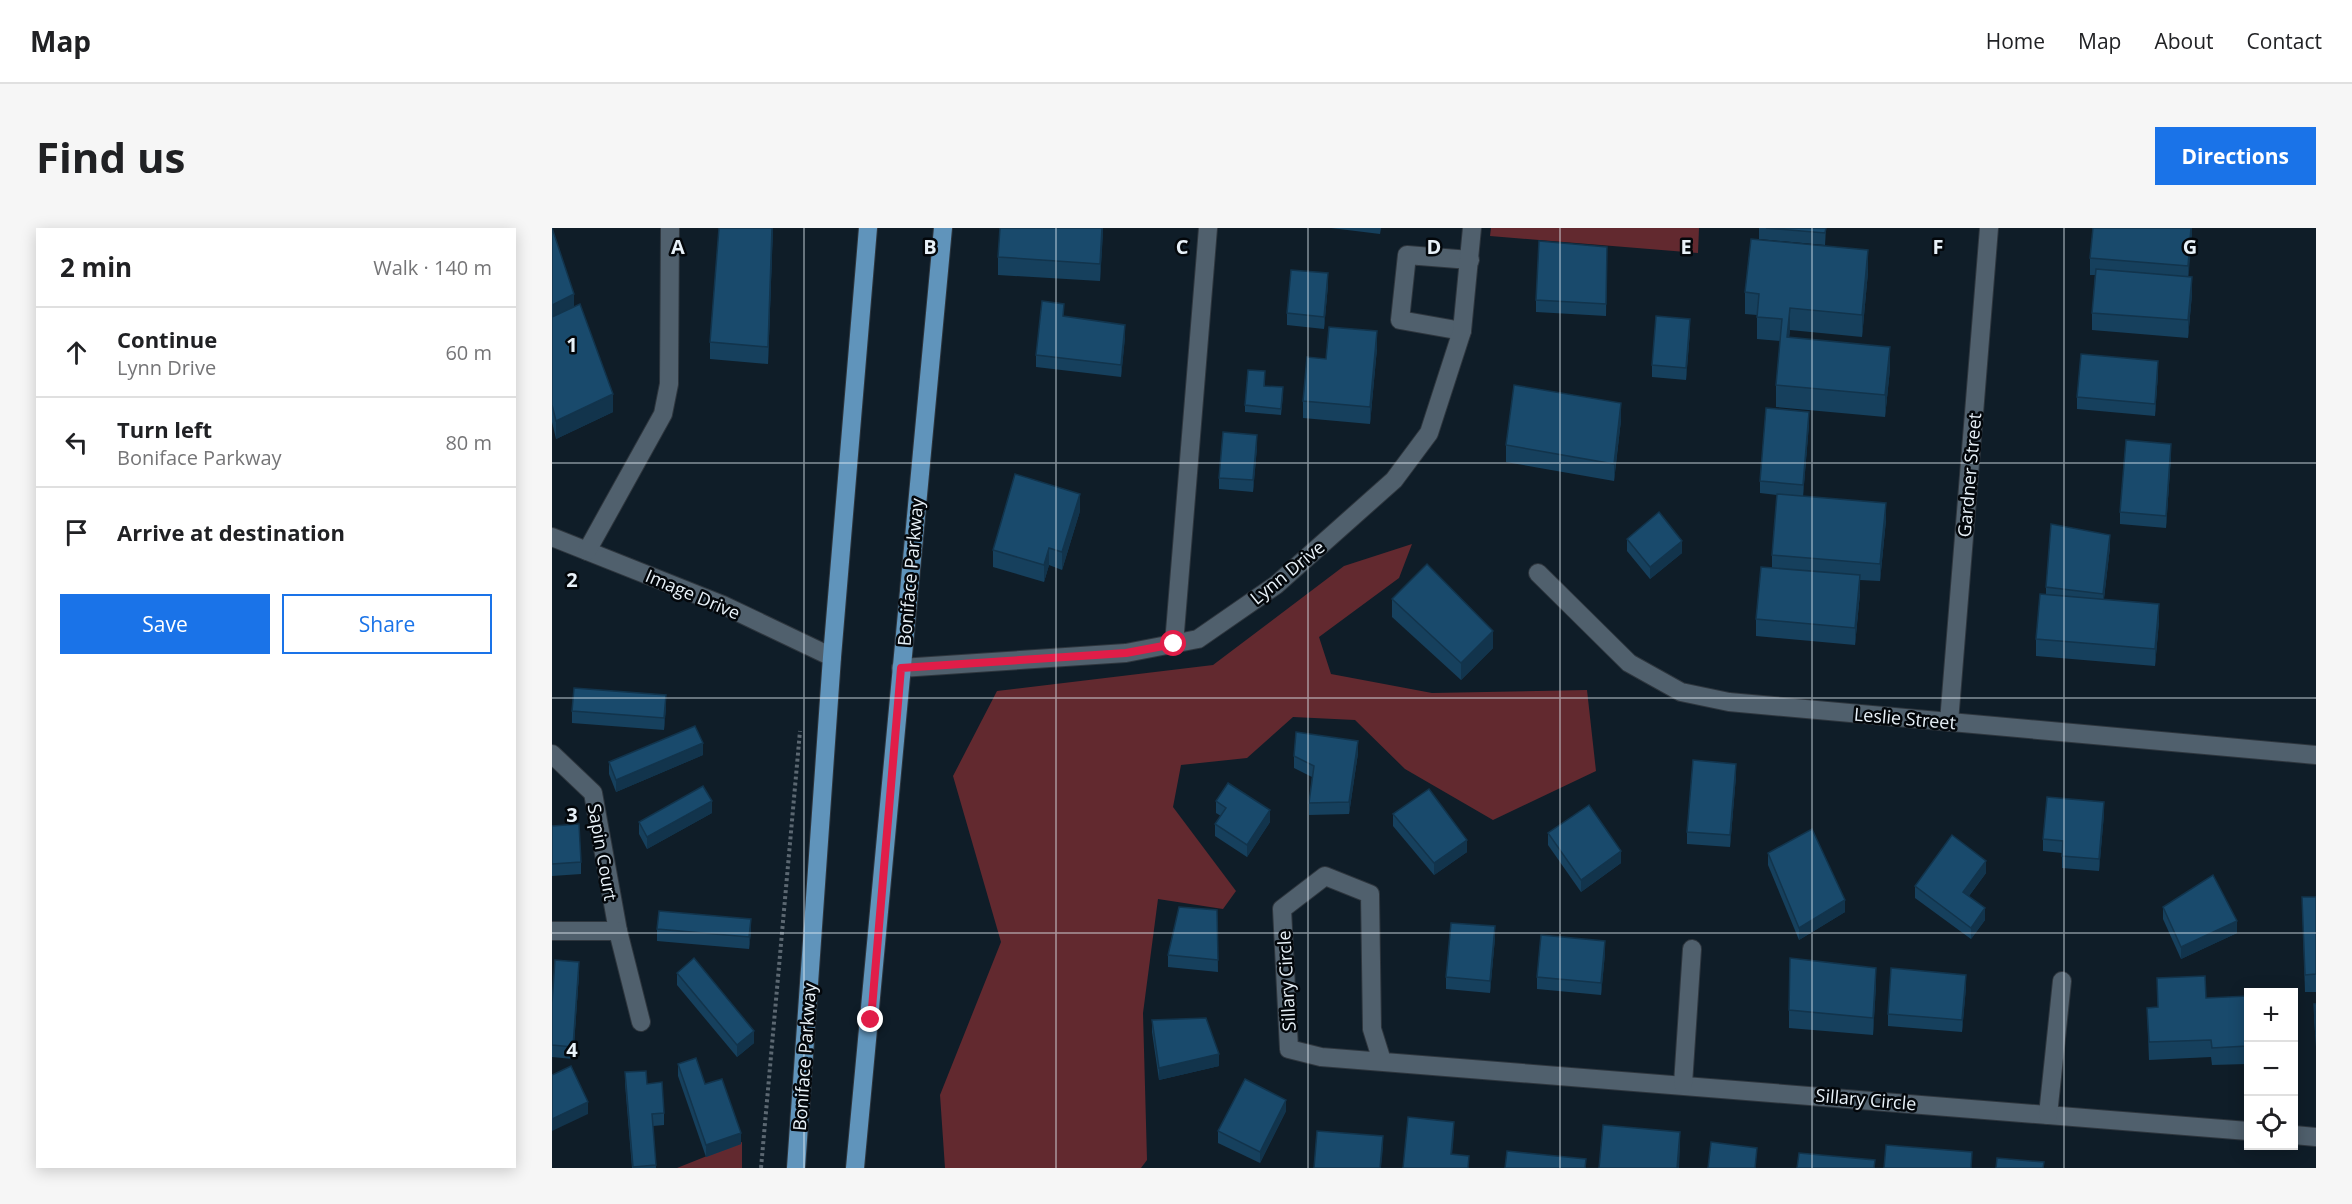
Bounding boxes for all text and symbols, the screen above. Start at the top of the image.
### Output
text: Map [30,22,91,60]
text: Home [1986,27,2045,55]
text: Map [2078,27,2121,55]
text: About [2154,27,2214,55]
text: Contact [2247,27,2322,55]
button: Directions [2155,127,2316,185]
text: Find us [36,128,185,185]
text: A [671,233,685,260]
text: B [923,233,937,260]
text: C [1176,233,1189,260]
text: D [1427,233,1441,260]
text: E [1680,233,1692,260]
text: F [1933,233,1943,260]
text: G [2183,233,2197,260]
text: 2 min [60,249,132,285]
text: Walk · 140 m [373,254,492,281]
text: Continue [117,324,217,354]
text: 1 [566,331,578,358]
icon: ahead [60,336,93,369]
text: 60 m [445,339,492,366]
text: Lynn Drive [117,354,216,381]
street label: Gardner Street [1952,412,1986,538]
text: Turn left [117,414,212,444]
icon: left [60,426,93,459]
text: 80 m [445,429,492,456]
text: Boniface Parkway [117,444,282,471]
street label: Boniface Parkway [892,496,928,647]
icon: arrive [60,516,93,549]
text: Arrive at destination [117,517,345,547]
street label: Lynn Drive [1245,535,1329,609]
street label: Image Drive [642,563,744,625]
text: 2 [566,566,578,593]
button: Save [60,594,270,654]
button: Share [282,594,492,654]
route start [1160,630,1186,656]
street label: Leslie Street [1853,702,1957,734]
text: 3 [566,801,578,828]
street label: Sapin Court [583,802,623,902]
street label: Sillary Circle [1271,930,1301,1032]
street label: Boniface Parkway [787,981,821,1132]
map controls [2244,988,2298,1150]
button: + [2244,988,2298,1042]
route end [857,1006,883,1032]
text: 4 [566,1036,578,1063]
button: − [2244,1042,2298,1096]
street label: Sillary Circle [1815,1083,1917,1115]
button: locate [2244,1096,2298,1150]

